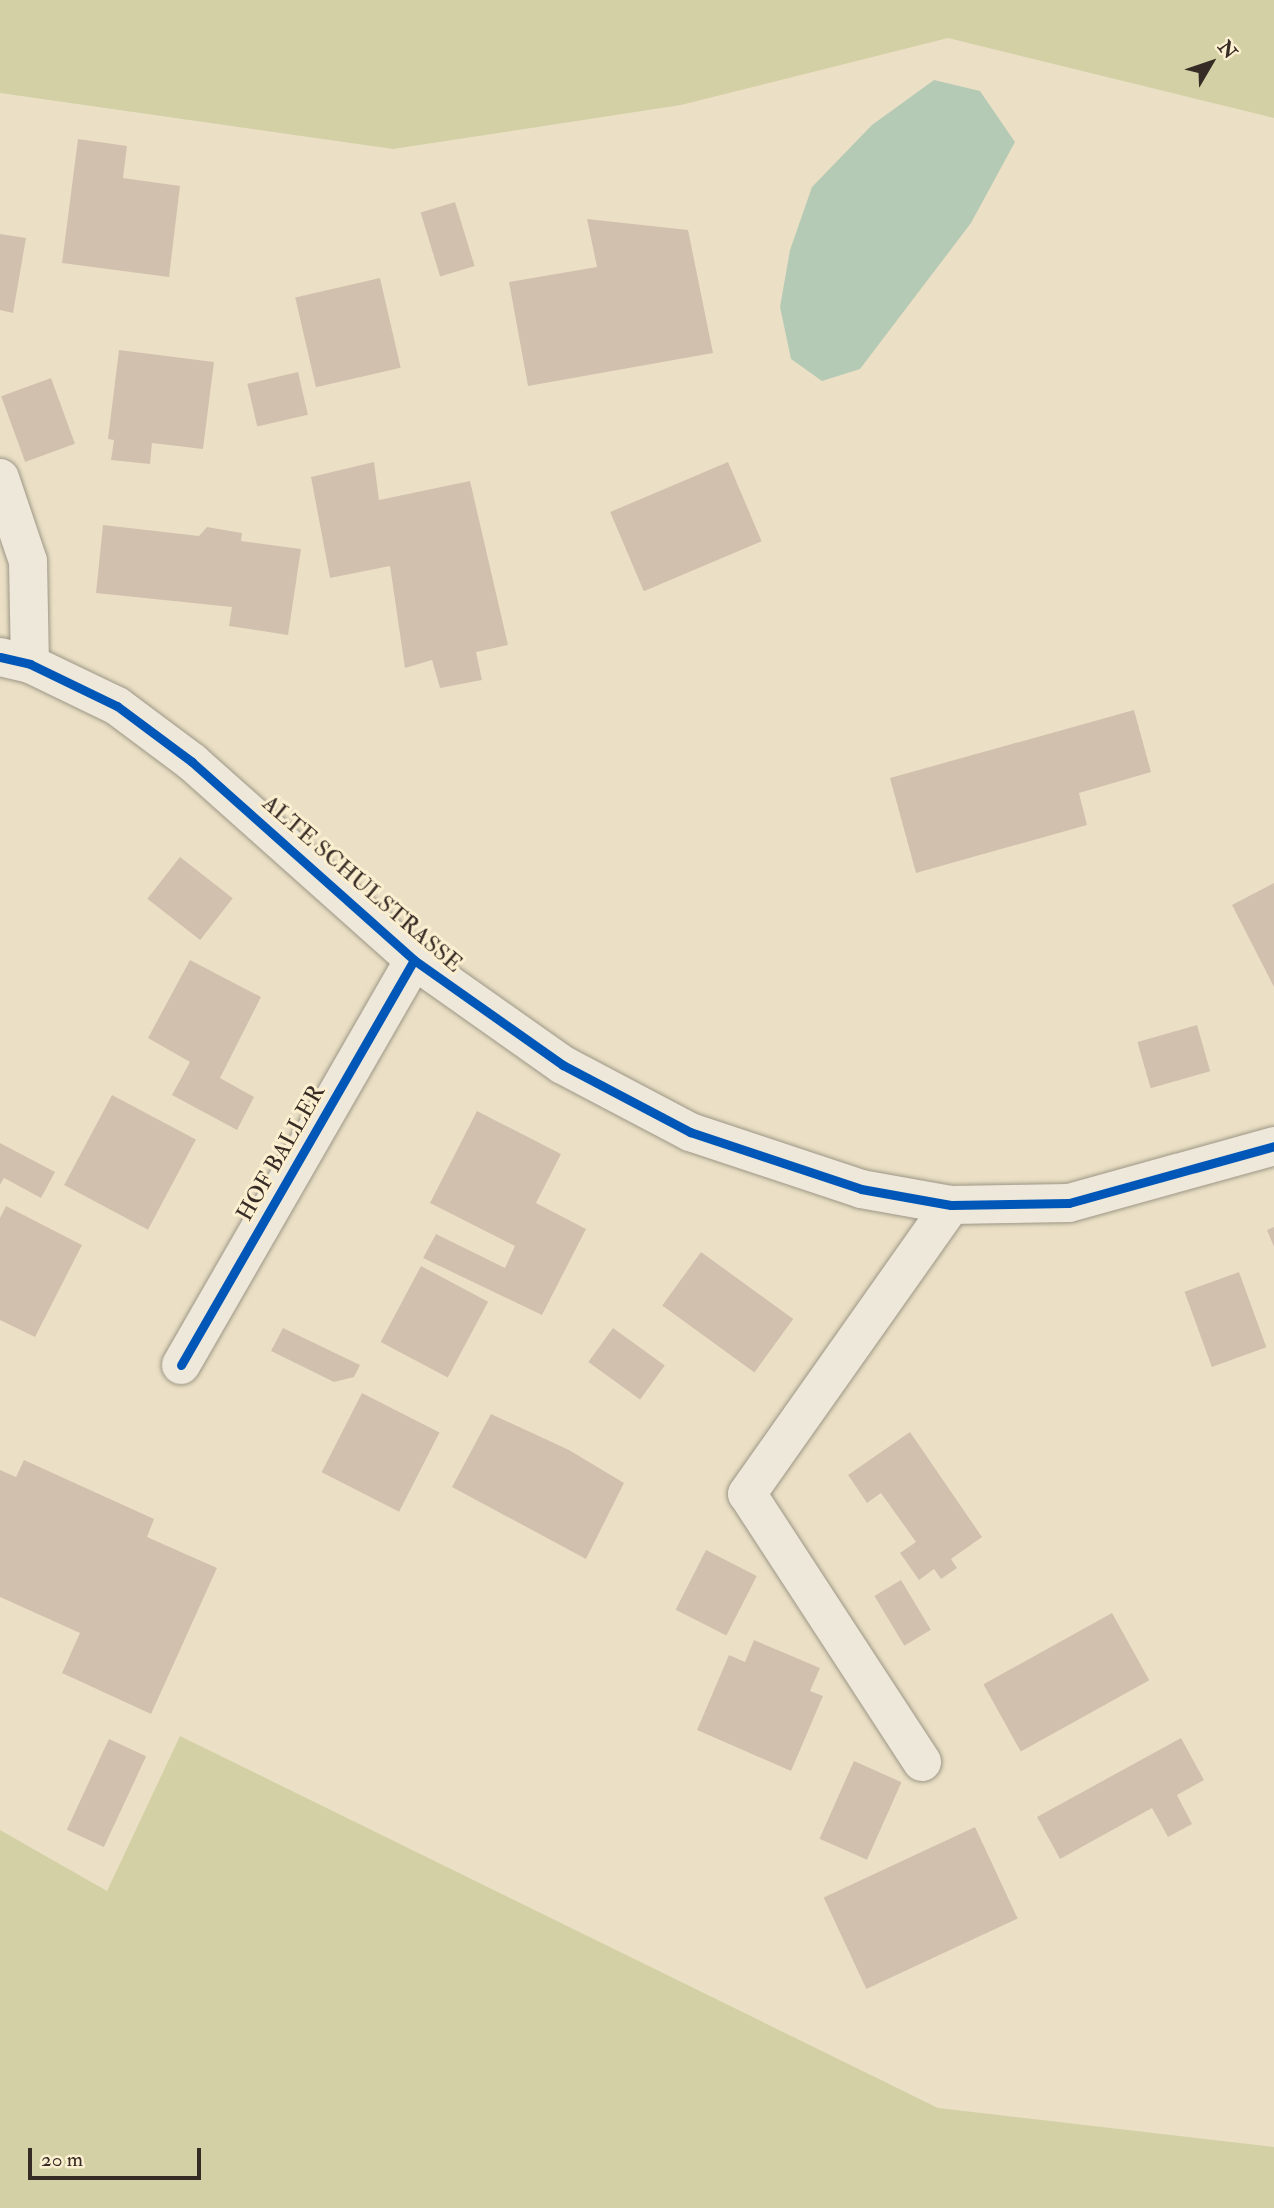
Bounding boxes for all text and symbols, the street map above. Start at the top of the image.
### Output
north arrow [1176,28,1246,98]
text: N [1213,36,1242,64]
street label: ALTE SCHULSTRASSE [256,790,468,978]
street label: HOF BALLER [231,1080,331,1226]
scale bar [32,2134,205,2178]
text: 20 m [41,2146,83,2173]

